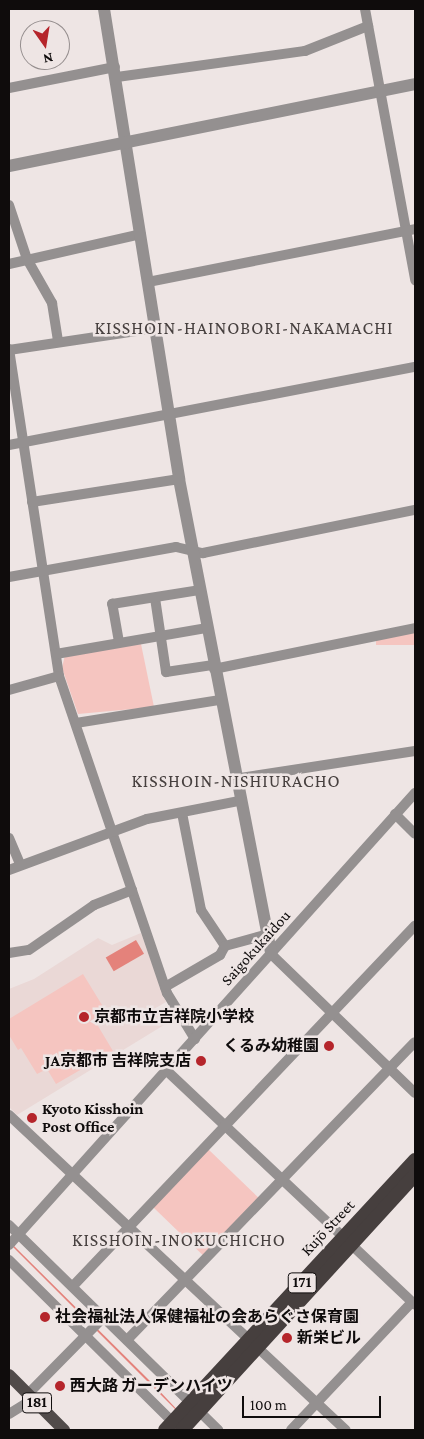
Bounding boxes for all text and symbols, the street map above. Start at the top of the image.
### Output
north arrow [20,20,70,70]
text: N [42,50,55,68]
district label: KISSHOIN-HAINOBORI-NAKAMACHI [91,317,397,339]
district label: KISSHOIN-NISHIURACHO [129,770,343,792]
street label: Saigokukaidou [217,906,295,990]
place label: 京都市立吉祥院小学校 [94,1007,254,1027]
marker: 京都市立吉祥院小学校 [78,1011,90,1023]
place label: くるみ幼稚園 [223,1036,319,1056]
marker: くるみ幼稚園 [323,1040,335,1052]
place label: JA京都市 吉祥院支店 [45,1051,191,1071]
marker: JA京都市 吉祥院支店 [195,1055,207,1067]
place label: Kyoto Kisshoin Post Office [42,1099,144,1137]
marker: Kyoto Kisshoin Post Office [26,1112,38,1124]
street label: Kujō Street [297,1196,359,1260]
district label: KISSHOIN-INOKUCHICHO [70,1229,288,1251]
road number: 171 [287,1270,317,1296]
place label: 社会福祉法人保健福祉の会あらぐさ保育園 [55,1307,359,1327]
marker: 社会福祉法人保健福祉の会あらぐさ保育園 [39,1311,51,1323]
place label: 新栄ビル [297,1328,361,1348]
marker: 新栄ビル [281,1332,293,1344]
place label: 西大路 ガーデンハイツ [70,1376,233,1396]
marker: 西大路 ガーデンハイツ [54,1380,66,1392]
scale bar [244,1386,383,1418]
road number: 181 [22,1390,52,1416]
text: 100 m [250,1397,287,1413]

